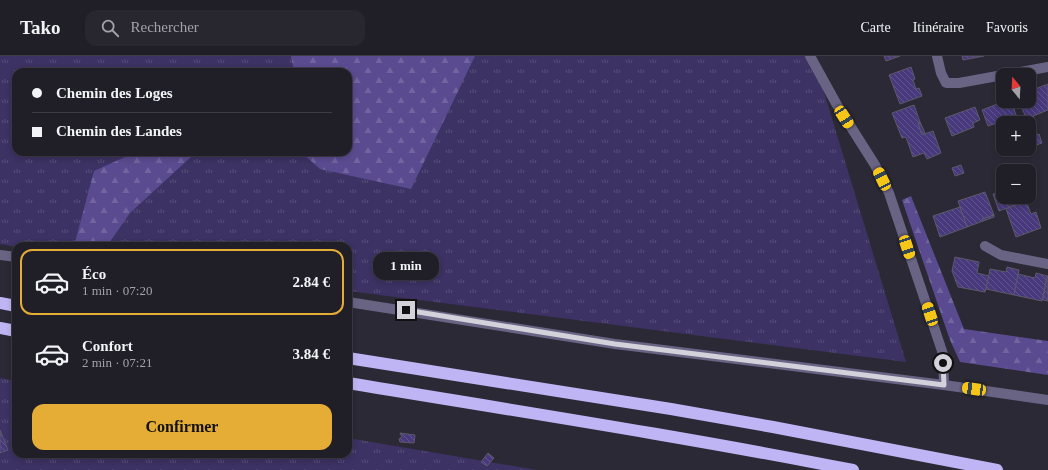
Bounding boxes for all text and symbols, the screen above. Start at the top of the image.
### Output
search box [85,10,365,46]
text: Tako [20,17,61,38]
icon: search [99,17,121,39]
text: Rechercher [131,19,199,35]
text: Carte [860,20,891,35]
text: Itinéraire [913,20,964,35]
text: Favoris [986,20,1028,35]
north arrow [996,68,1036,108]
map controls [996,68,1036,204]
text: Chemin des Loges [56,85,173,101]
car [832,104,856,130]
button: + [996,116,1036,156]
text: Chemin des Landes [56,123,182,139]
button: − [996,164,1036,204]
car [871,166,893,192]
car [898,234,916,260]
callout: 1 min [373,252,439,280]
text: 1 min [390,258,422,273]
icon: car [34,264,70,300]
text: Éco [82,266,106,282]
text: 2.84 € [293,274,330,290]
text: 1 min · 07:20 [82,283,152,298]
route end [397,301,415,319]
car [921,301,939,327]
icon: car [34,336,70,372]
text: Confort [82,338,133,354]
text: 3.84 € [293,346,330,362]
route start [934,354,952,372]
text: 2 min · 07:21 [82,355,152,370]
car [961,381,987,397]
button: Confirmer [32,404,332,450]

